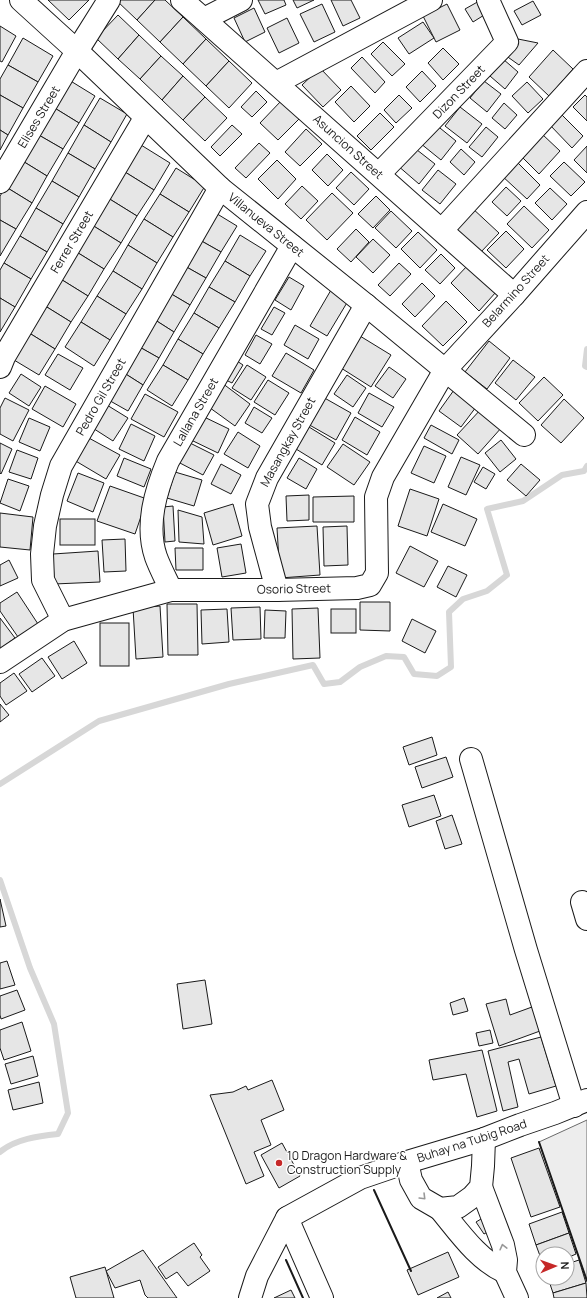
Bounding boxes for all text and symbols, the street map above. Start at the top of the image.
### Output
street label: Dizon Street [429,61,489,122]
street label: Elises Street [13,82,64,151]
street label: Asuncion Street [309,110,387,183]
street label: Villanueva Street [225,189,308,261]
street label: Ferrer Street [46,207,97,276]
street label: Belarmino Street [478,250,553,331]
street label: Pedro Gil Street [72,355,130,439]
street label: Lallana Street [169,374,222,449]
street label: Masangkay Street [256,394,319,490]
street label: Osorio Street [257,579,331,598]
street label: Buhay na Tubig Road [415,1115,529,1166]
place label: 10 Dragon Hardware & Construction Supply [287,1147,407,1178]
marker: 10 Dragon Hardware & Construction Supply [274,1158,284,1168]
one-way arrow [418,1192,426,1200]
one-way arrow [500,1244,508,1251]
north arrow [535,1246,575,1286]
text: N [558,1261,573,1270]

